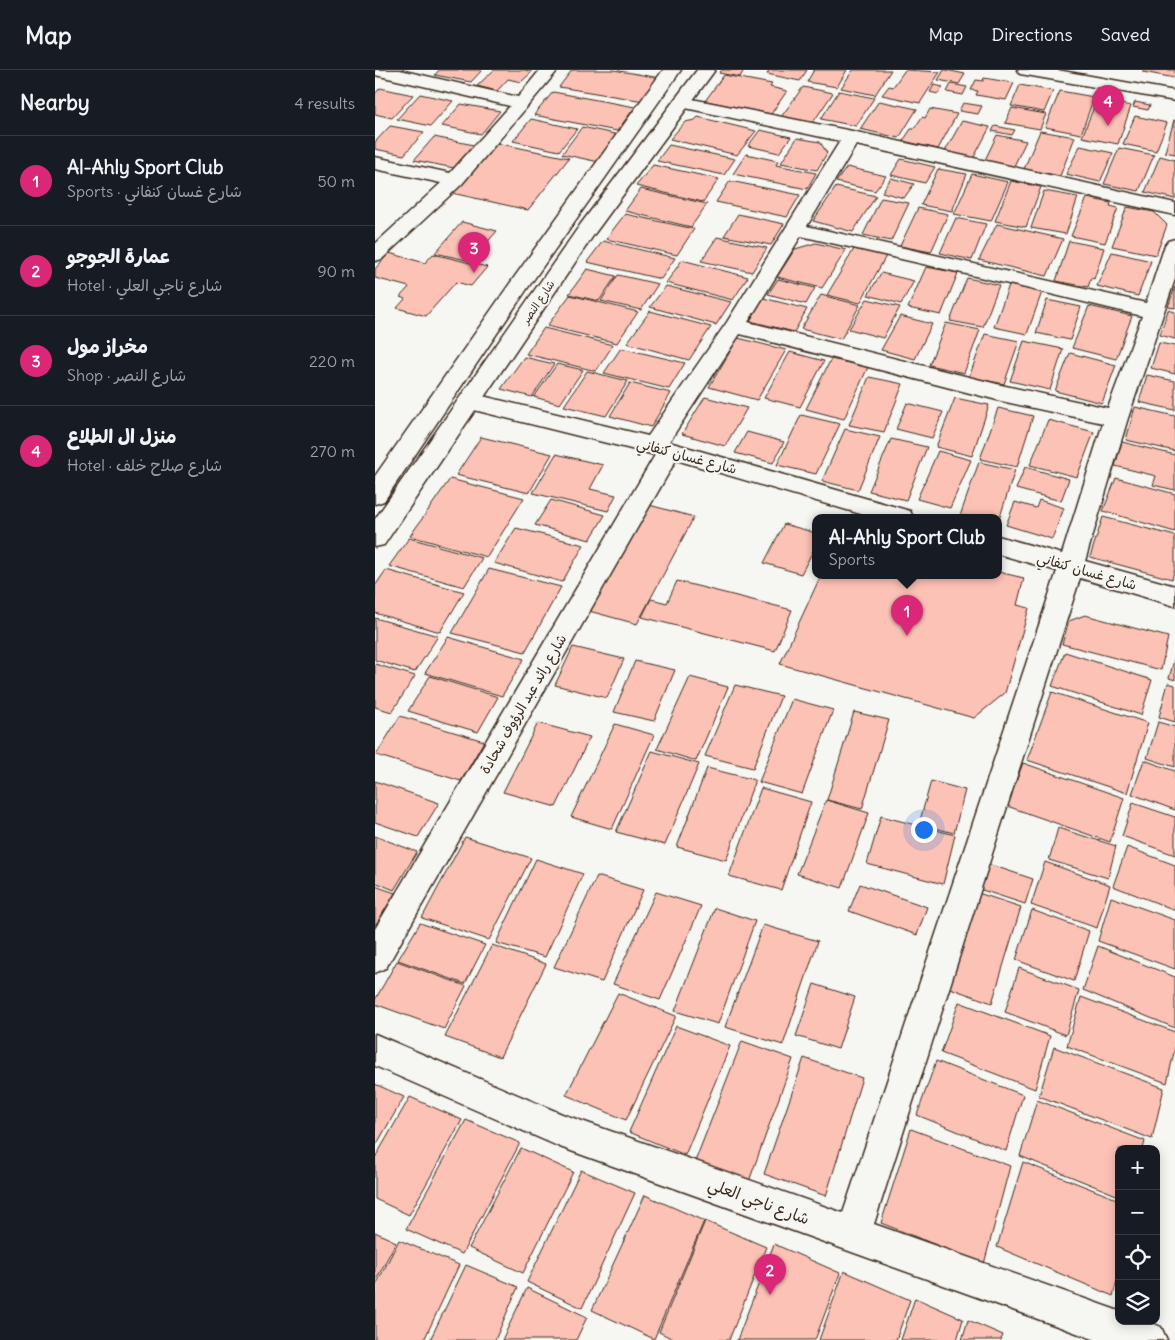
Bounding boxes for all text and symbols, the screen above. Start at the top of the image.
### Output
text: Map [25,20,72,50]
text: Map [928,23,963,46]
text: Directions [991,23,1073,46]
text: Saved [1101,23,1150,46]
pin: 4 [1092,85,1124,126]
text: Nearby [20,89,90,116]
text: 4 results [294,93,355,113]
text: Al-Ahly Sport Club [67,155,223,179]
text: 1 [33,171,39,191]
text: 50 m [317,171,355,191]
text: Sports · شارع غسان كنفاني [67,181,242,201]
pin: 3 [458,232,490,273]
text: عمارة الجوجو [67,244,171,268]
text: 2 [32,261,40,281]
text: 90 m [317,261,355,281]
text: Hotel · شارع ناجي العلي [67,275,222,295]
street label: شارع النصر [518,278,559,328]
text: مخراز مول [67,334,148,358]
text: 3 [31,351,41,371]
text: 220 m [309,351,355,371]
text: Shop · شارع النصر [67,365,186,385]
text: منزل ال الطلاع [67,424,177,448]
street label: شارع غسان كنفاني [634,434,739,482]
text: 4 [31,441,41,461]
text: 270 m [310,441,355,461]
text: Hotel · شارع صلاح خلف [67,455,222,475]
popup [812,514,1002,579]
text: Al-Ahly Sport Club [829,525,985,549]
street label: شارع غسان كنفاني [1034,548,1139,598]
text: Sports [829,549,875,569]
pin: 1 [891,595,923,636]
street label: شارع رائد عبد الرؤوف شحادة [476,631,571,778]
your location [911,817,937,843]
map controls [1115,1145,1160,1325]
button: + [1115,1145,1160,1190]
street label: شارع ناجي العلي [704,1173,812,1233]
button: − [1115,1190,1160,1235]
button: locate [1115,1235,1160,1280]
pin: 2 [754,1254,786,1295]
button: layers [1115,1280,1160,1325]

